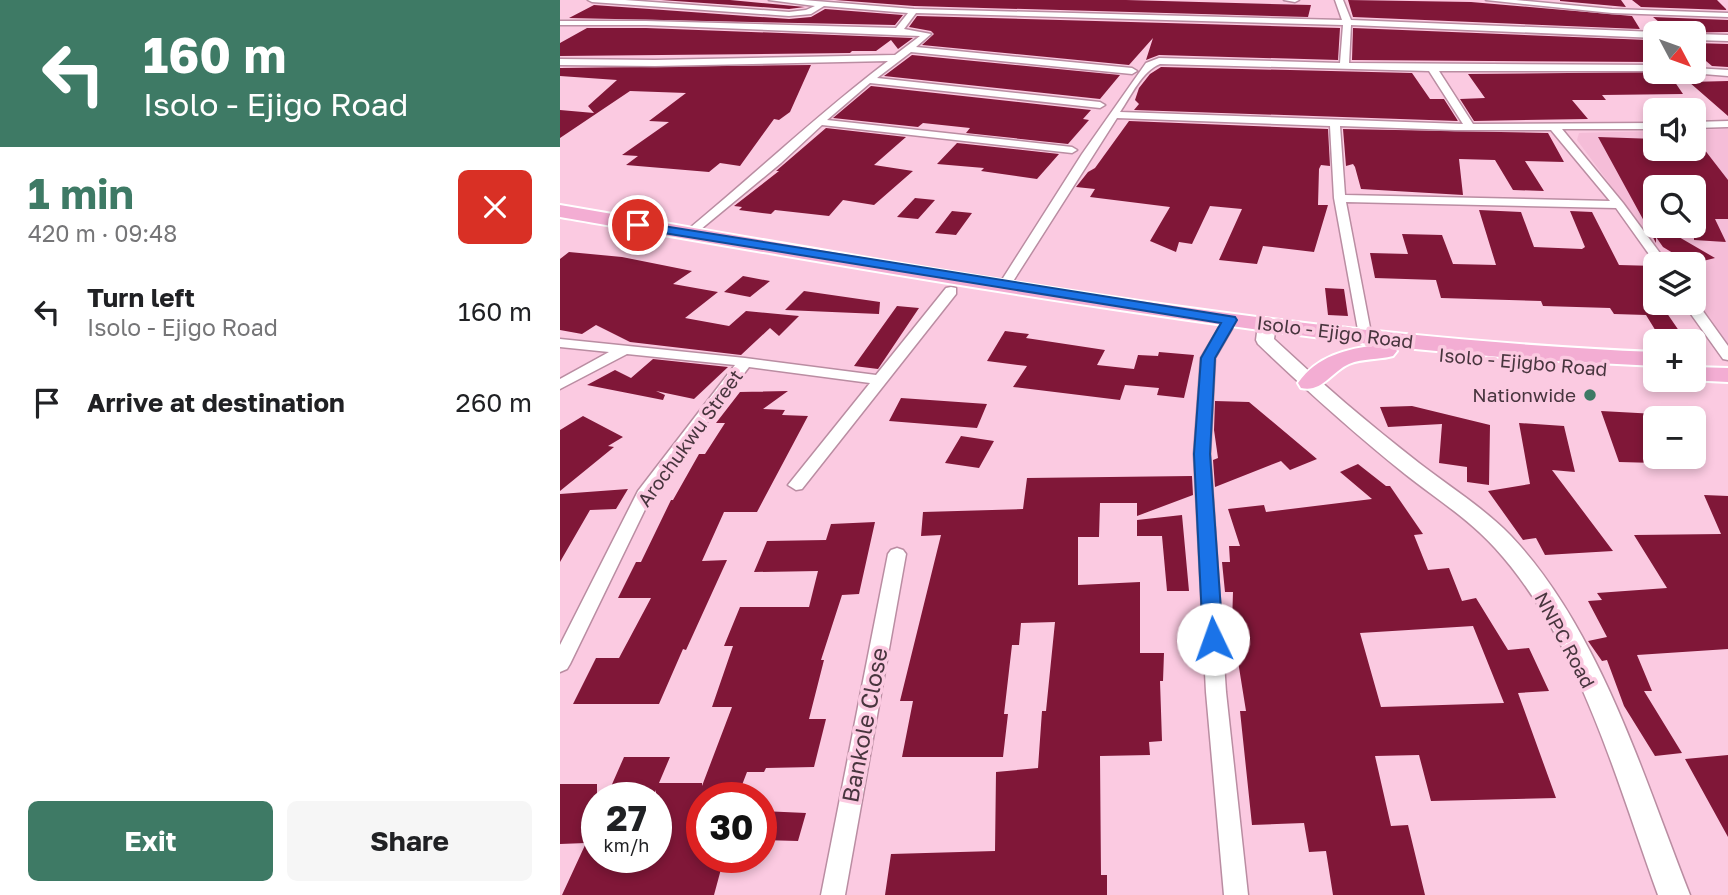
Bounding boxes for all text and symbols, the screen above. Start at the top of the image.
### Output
north arrow [1643,21,1706,84]
map controls [1643,21,1706,469]
text: 160 m [143,25,286,84]
icon: left [28,28,119,119]
text: Isolo - Ejigo Road [143,85,408,123]
button: sound [1643,98,1706,161]
text: 1 min [28,168,134,218]
button: close [458,170,532,244]
button: search [1643,175,1706,238]
pin [608,195,668,255]
icon: arrive [619,206,657,244]
text: 420 m · 09:48 [28,219,177,247]
button: layers [1643,252,1706,315]
text: Turn left [87,282,195,313]
icon: left [28,293,66,331]
text: 160 m [458,296,532,327]
street label: Isolo - Ejigo Road [1255,310,1415,353]
text: Isolo - Ejigo Road [87,313,278,341]
button: + [1643,329,1706,392]
street label: Isolo - Ejigbo Road [1438,343,1608,380]
street label: Arochukwu Street [632,365,747,511]
place label: Nationwide [1472,383,1576,406]
icon: arrive [28,384,66,422]
text: Arrive at destination [87,387,345,418]
text: 260 m [456,387,532,418]
marker: Nationwide [1582,387,1598,403]
button: − [1643,406,1706,469]
street label: NNPC Road [1531,588,1600,692]
position arrow [1176,602,1250,676]
street label: Bankole Close [835,645,893,805]
speed limit sign: 30 [686,782,777,873]
text: 27 [606,797,647,839]
button: Exit [28,801,273,881]
button: Share [287,801,532,881]
text: km/h [604,834,649,856]

